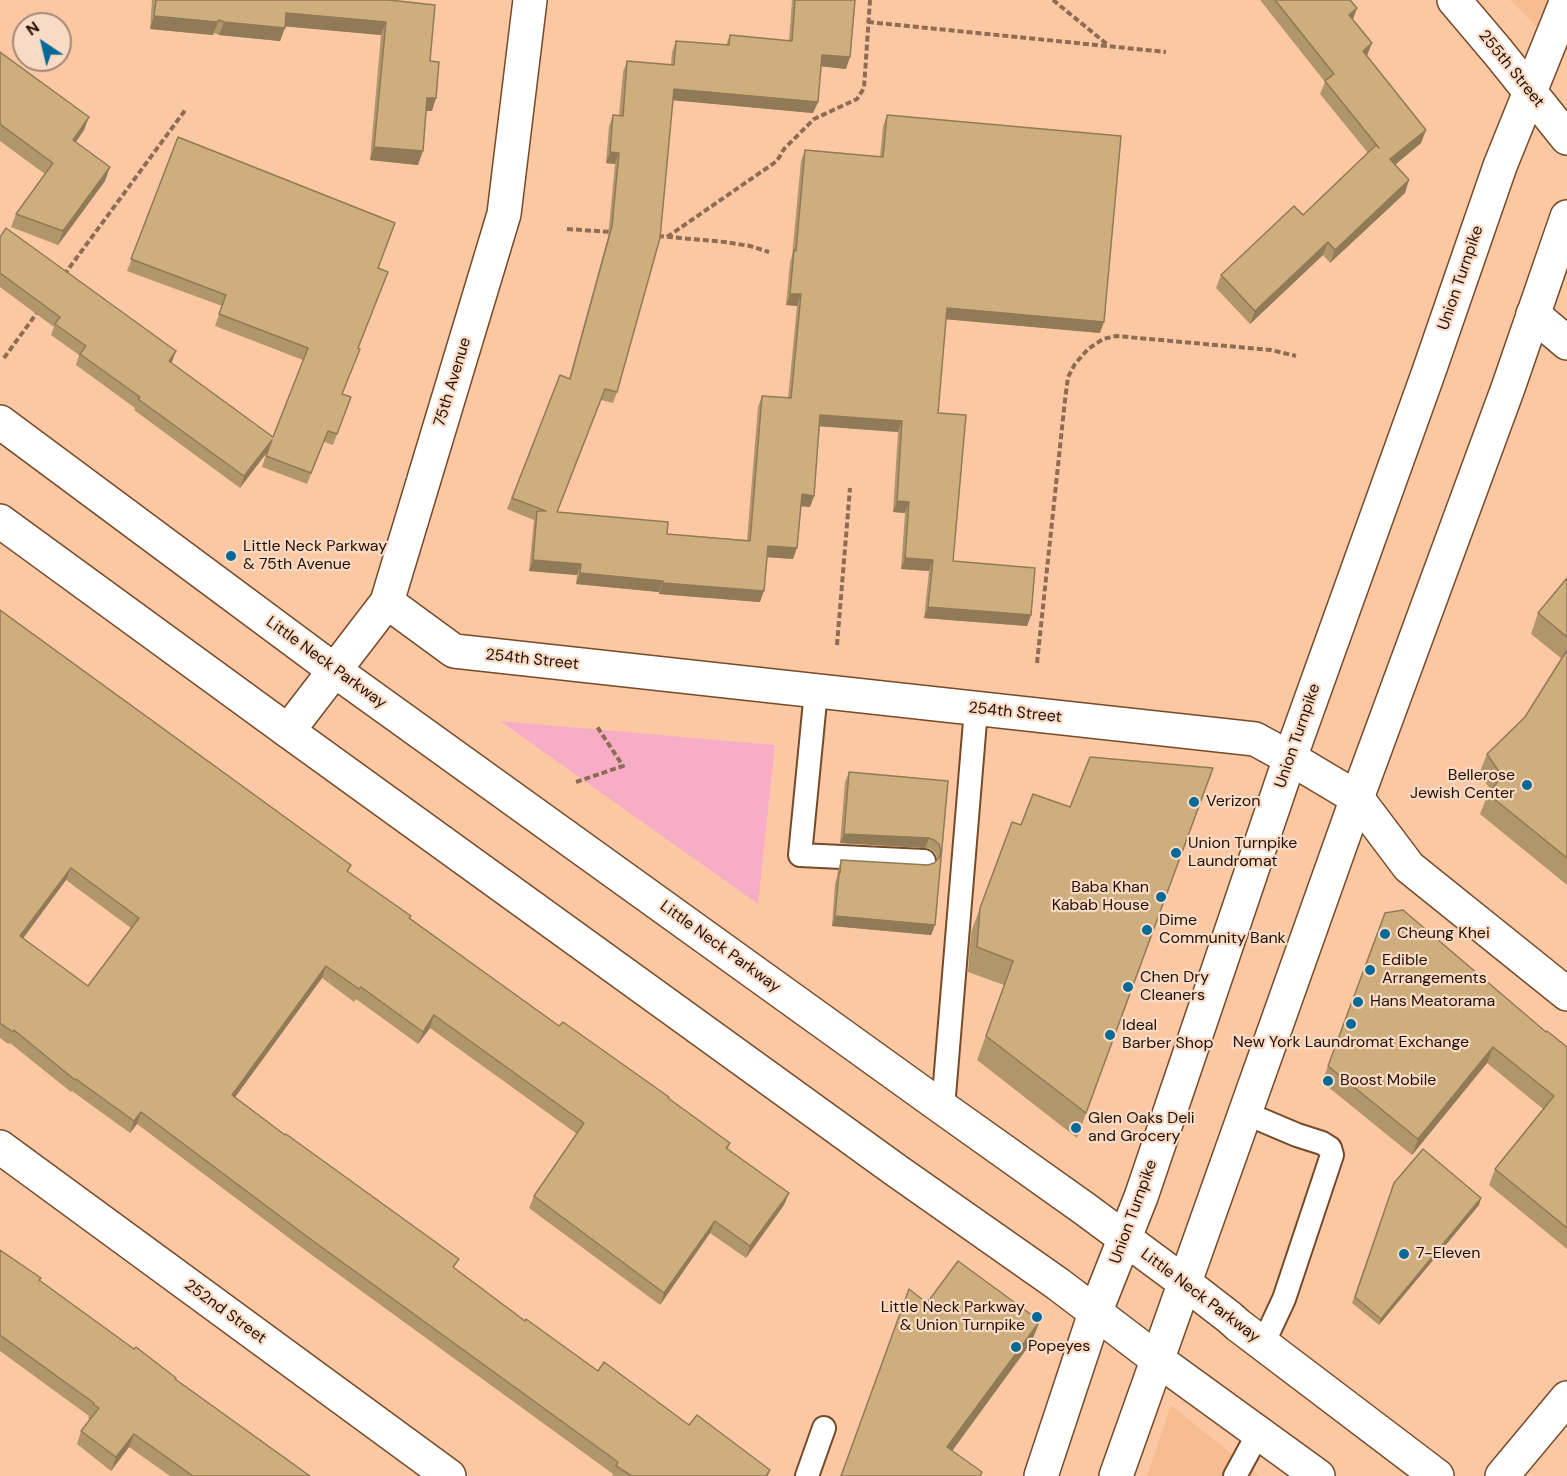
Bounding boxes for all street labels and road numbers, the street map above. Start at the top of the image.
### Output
street label: 255th Street [1474,27,1548,111]
street label: Union Turnpike [1434,223,1488,333]
street label: 75th Avenue [430,335,476,429]
street label: Little Neck Parkway [262,613,390,713]
street label: 254th Street [484,646,580,674]
street label: Union Turnpike [1271,681,1325,791]
street label: 254th Street [967,699,1063,727]
street label: Little Neck Parkway [656,897,784,997]
street label: Union Turnpike [1106,1157,1162,1267]
street label: Little Neck Parkway [1137,1245,1263,1347]
street label: 252nd Street [180,1276,270,1348]

